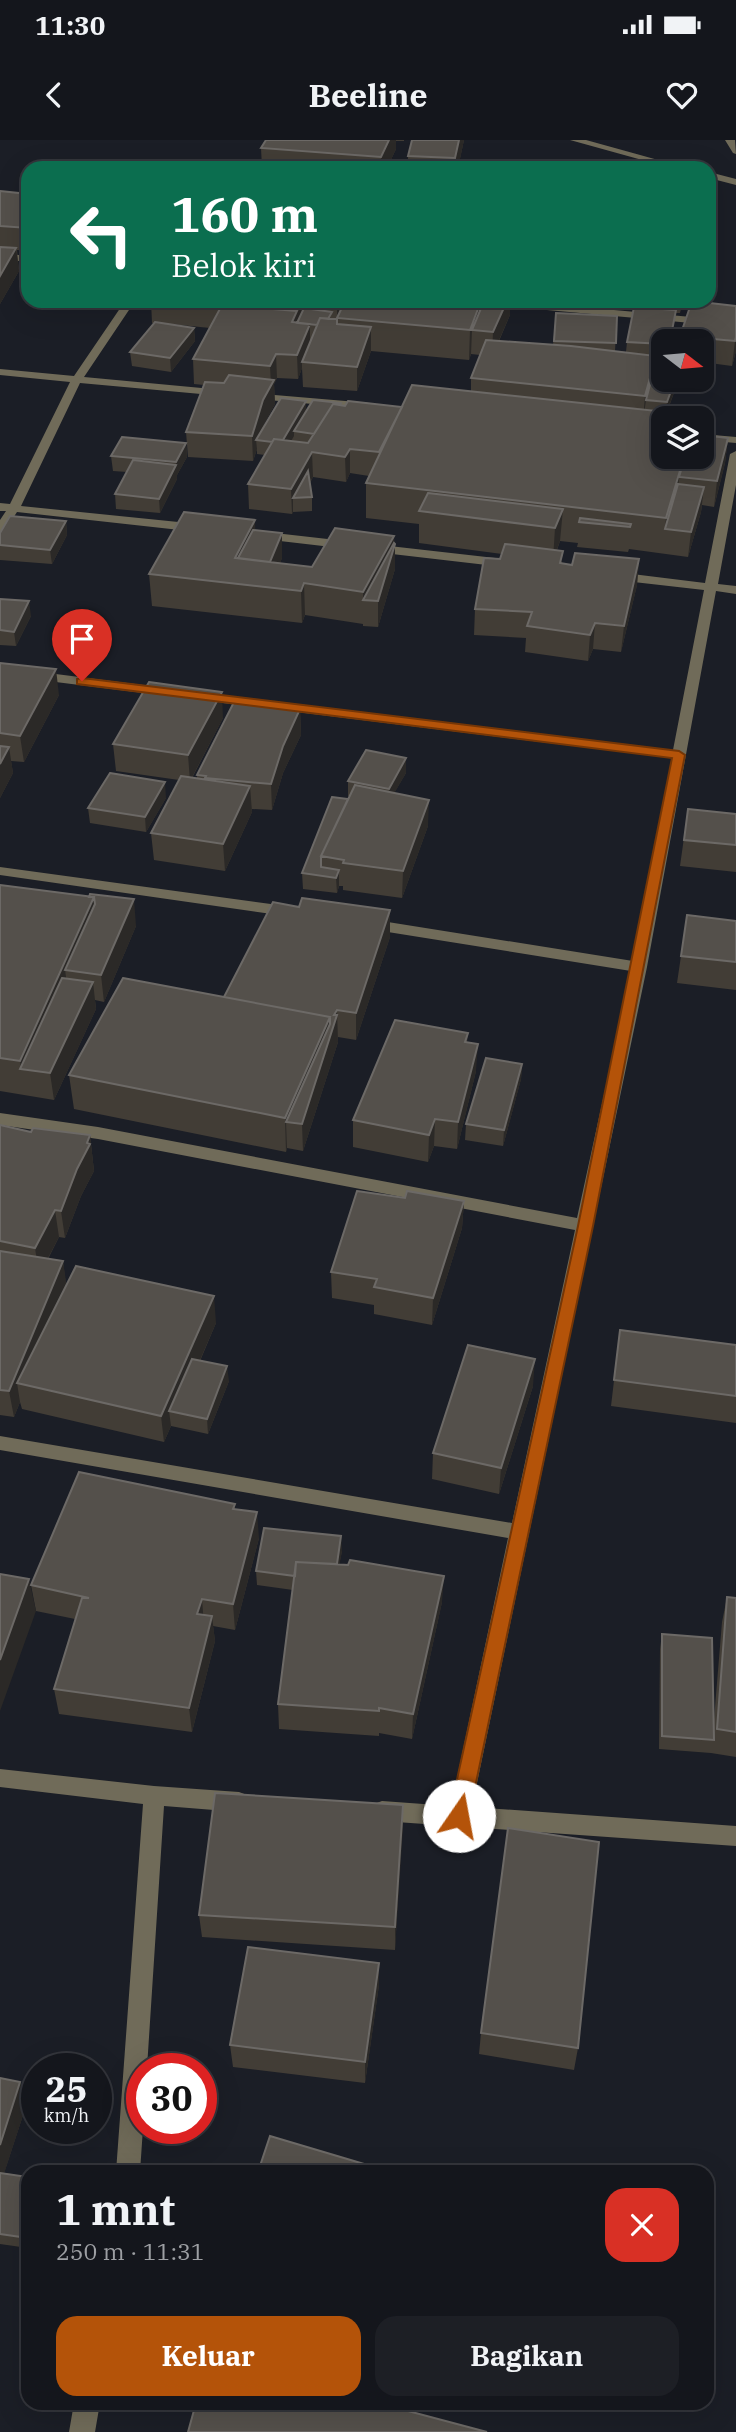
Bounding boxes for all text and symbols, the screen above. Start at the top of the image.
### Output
text: 11:30 [35,8,105,42]
text: Beeline [308,74,428,116]
icon: back [35,76,73,114]
icon: heart [663,76,701,114]
text: 160 m [171,182,318,245]
icon: left [56,189,147,280]
text: Belok kiri [171,244,316,286]
north arrow [651,329,714,392]
map controls [651,329,714,469]
button: layers [651,406,714,469]
pin [52,609,112,681]
icon: arrive [63,620,101,658]
position arrow [422,1779,496,1853]
speed limit sign: 30 [126,2053,217,2144]
text: 25 [45,2066,88,2112]
text: km/h [44,2104,89,2127]
text: 1 mnt [56,2182,175,2237]
button: close [605,2188,679,2262]
text: 250 m · 11:31 [56,2236,205,2266]
button: Keluar [56,2316,361,2396]
button: Bagikan [375,2316,679,2396]

